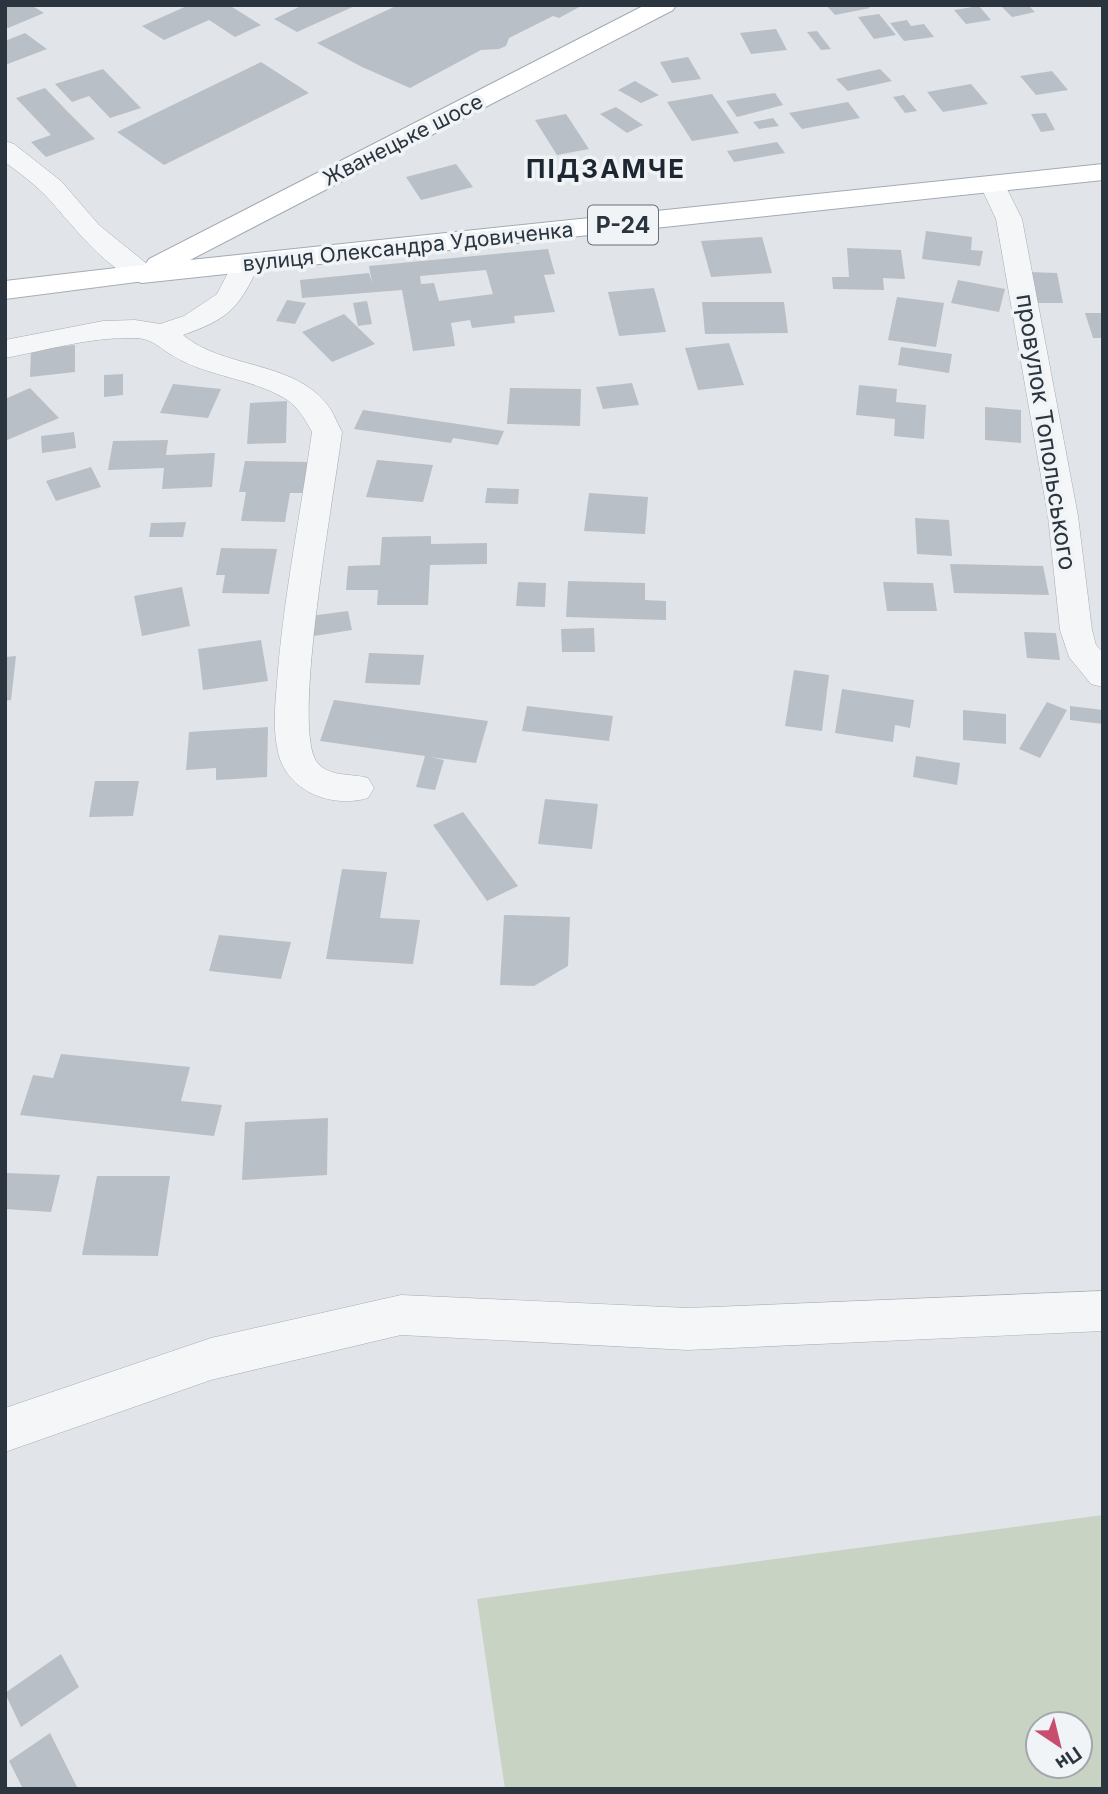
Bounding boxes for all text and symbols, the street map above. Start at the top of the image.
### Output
street label: Жванецьке шосе [319,88,487,191]
district label: ПІДЗАМЧЕ [526,153,686,184]
road number: Р-24 [588,206,658,244]
street label: вулиця Олександра Удовиченка [241,217,574,276]
street label: провулок Топольського [1010,292,1083,572]
north arrow [1024,1710,1094,1780]
text: Пн [1051,1742,1086,1775]

